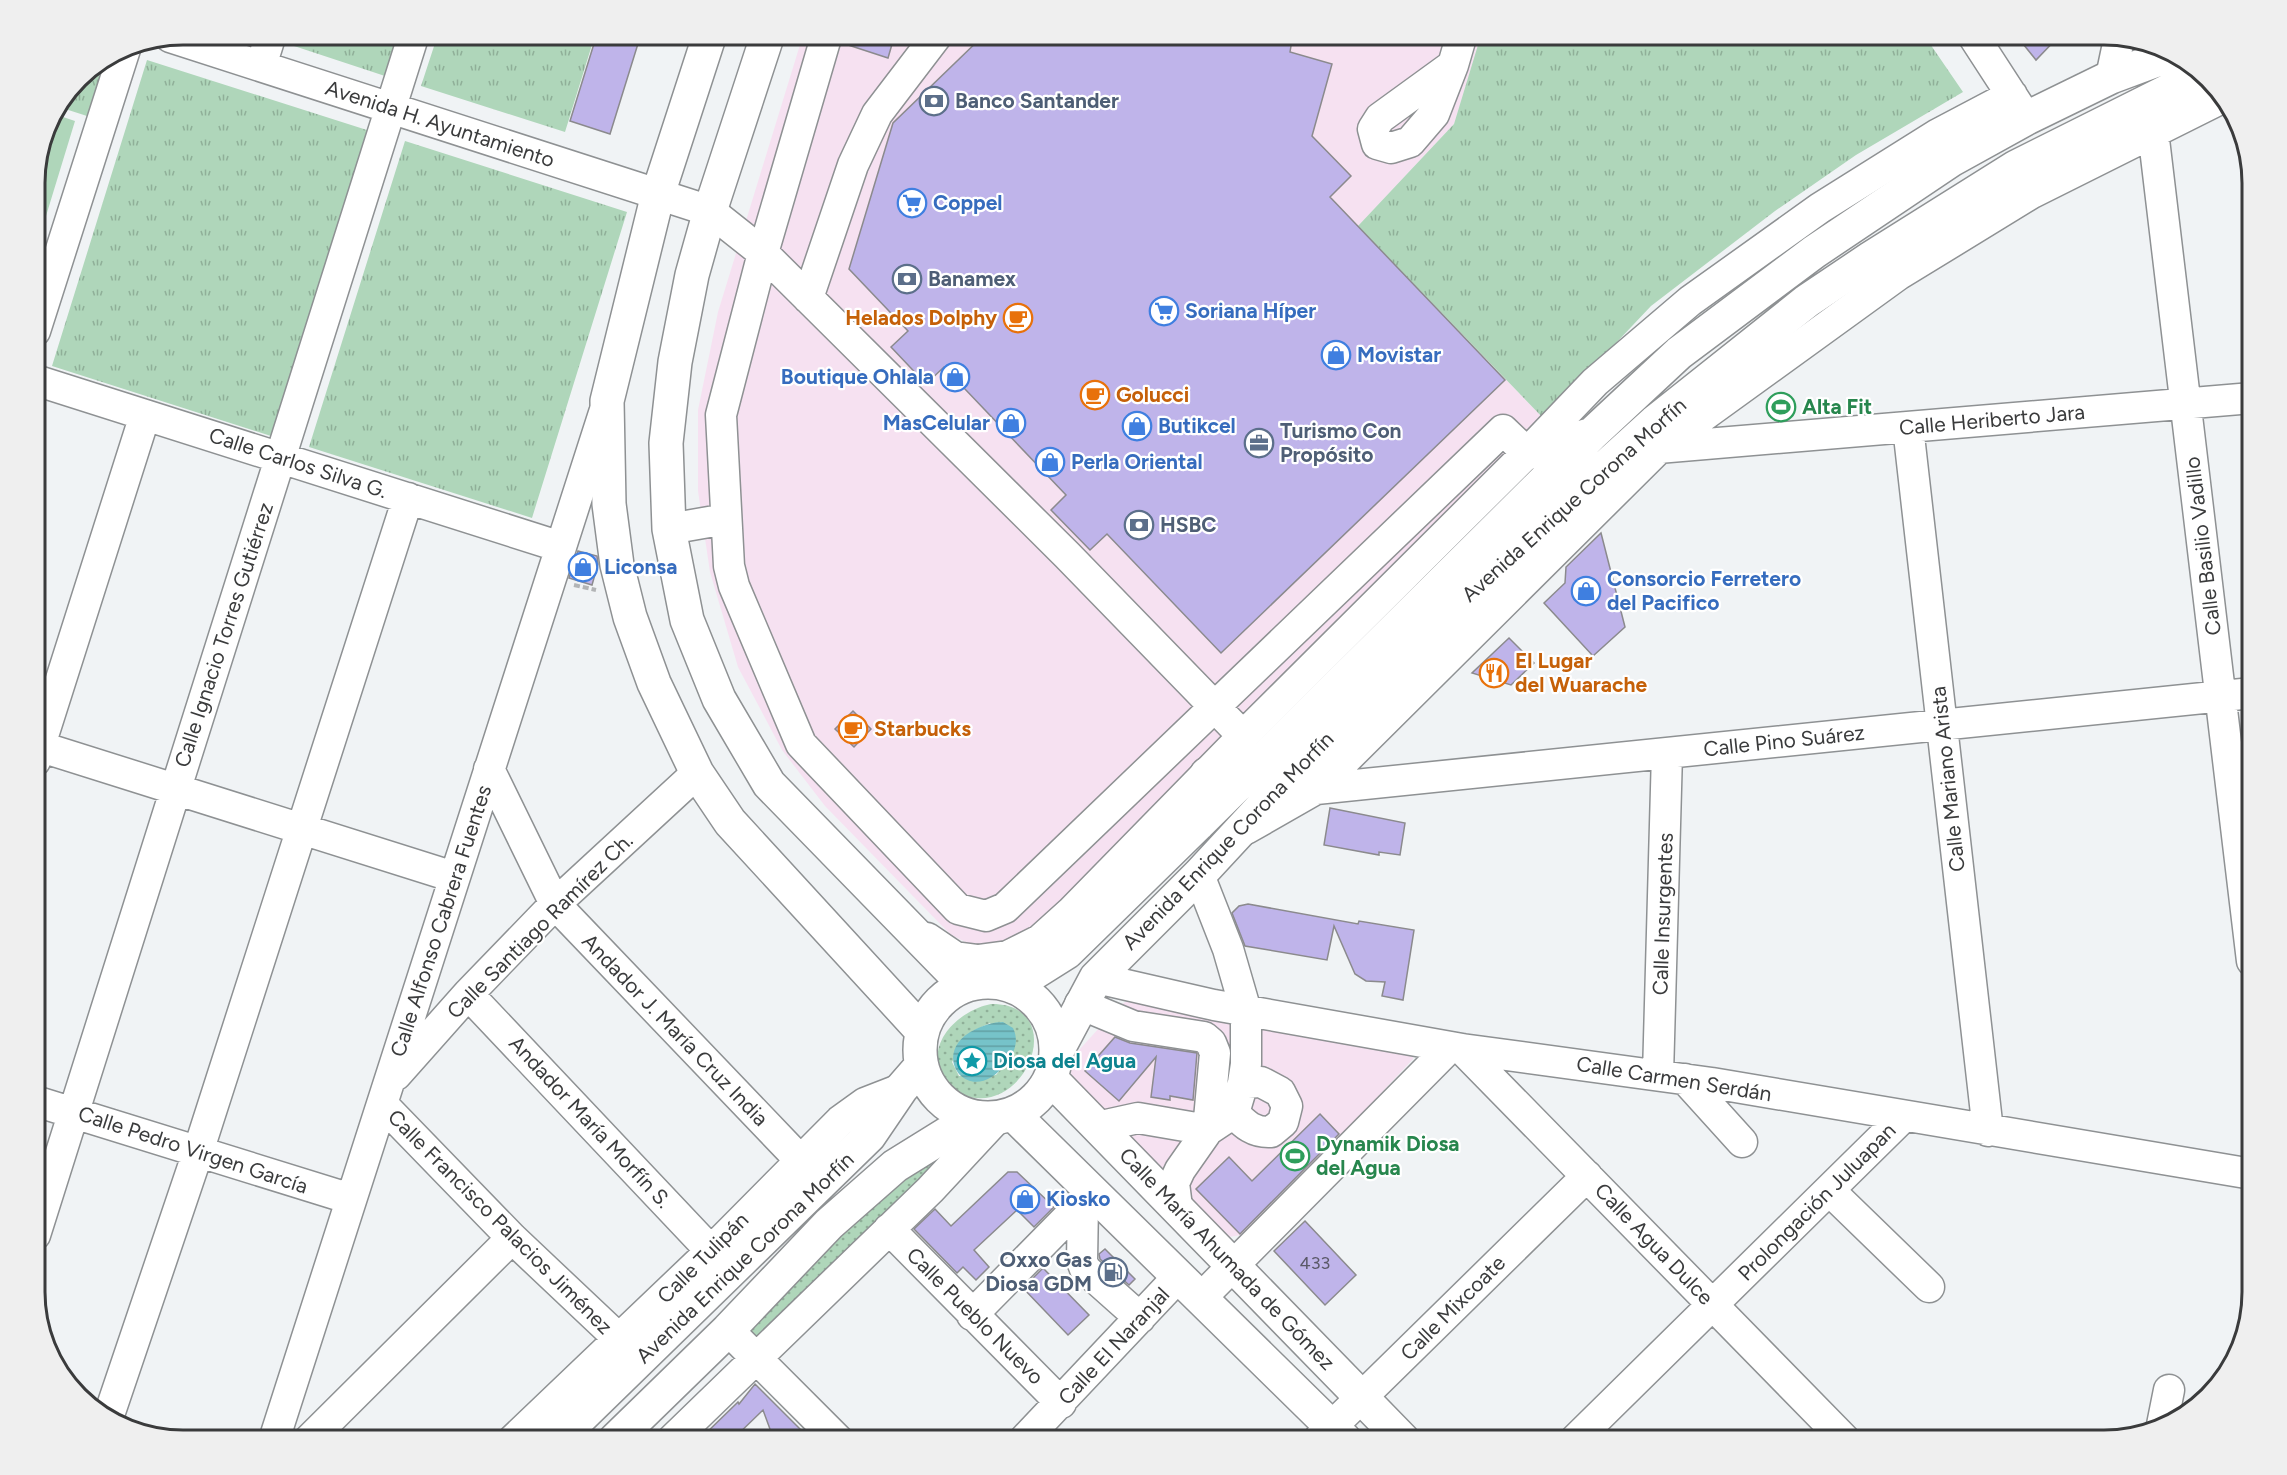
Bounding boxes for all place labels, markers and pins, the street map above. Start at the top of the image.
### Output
bank icon: Banco Santander [918,85,950,117]
place label: Banco Santander [955,88,1119,113]
supermarket icon: Coppel [896,187,928,219]
place label: Coppel [933,190,1002,215]
bank icon: Banamex [891,263,923,295]
place label: Banamex [928,266,1017,291]
supermarket icon: Soriana Híper [1148,295,1180,327]
place label: Soriana Híper [1185,298,1316,323]
cafe icon: Helados Dolphy [1002,302,1034,334]
place label: Helados Dolphy [845,305,998,330]
shop icon: Movistar [1320,339,1352,371]
place label: Movistar [1357,342,1441,367]
shop icon: Boutique Ohlala [939,361,971,393]
place label: Boutique Ohlala [781,364,934,389]
cafe icon: Golucci [1079,379,1111,411]
place label: Golucci [1116,382,1189,407]
sports icon: Alta Fit [1765,391,1797,423]
place label: Alta Fit [1802,394,1872,419]
shop icon: MasCelular [995,407,1027,439]
place label: MasCelular [883,410,990,435]
shop icon: Butikcel [1121,410,1153,442]
place label: Butikcel [1158,413,1236,438]
place label: Turismo Con Propósito [1280,418,1402,467]
office icon: Turismo Con Propósito [1243,427,1275,459]
shop icon: Perla Oriental [1034,446,1066,478]
place label: Perla Oriental [1071,449,1203,474]
bank icon: HSBC [1123,509,1155,541]
place label: HSBC [1160,512,1217,537]
shop icon: Liconsa [567,551,599,583]
place label: Liconsa [604,554,677,579]
place label: Consorcio Ferretero del Pacifico [1607,566,1801,615]
shop icon: Consorcio Ferretero del Pacifico [1570,575,1602,607]
place label: El Lugar del Wuarache [1515,648,1647,697]
restaurant icon: El Lugar del Wuarache [1478,657,1510,689]
cafe icon: Starbucks [837,713,869,745]
place label: Starbucks [874,716,971,741]
place icon: Diosa del Agua [956,1045,988,1077]
place label: Diosa del Agua [993,1048,1136,1073]
place label: Dynamik Diosa del Agua [1316,1131,1459,1180]
sports icon: Dynamik Diosa del Agua [1279,1140,1311,1172]
shop icon: Kiosko [1009,1183,1041,1215]
place label: Kiosko [1046,1186,1110,1211]
place label: Oxxo Gas Diosa GDM [985,1247,1092,1296]
fuel station icon: Oxxo Gas Diosa GDM [1097,1256,1129,1288]

